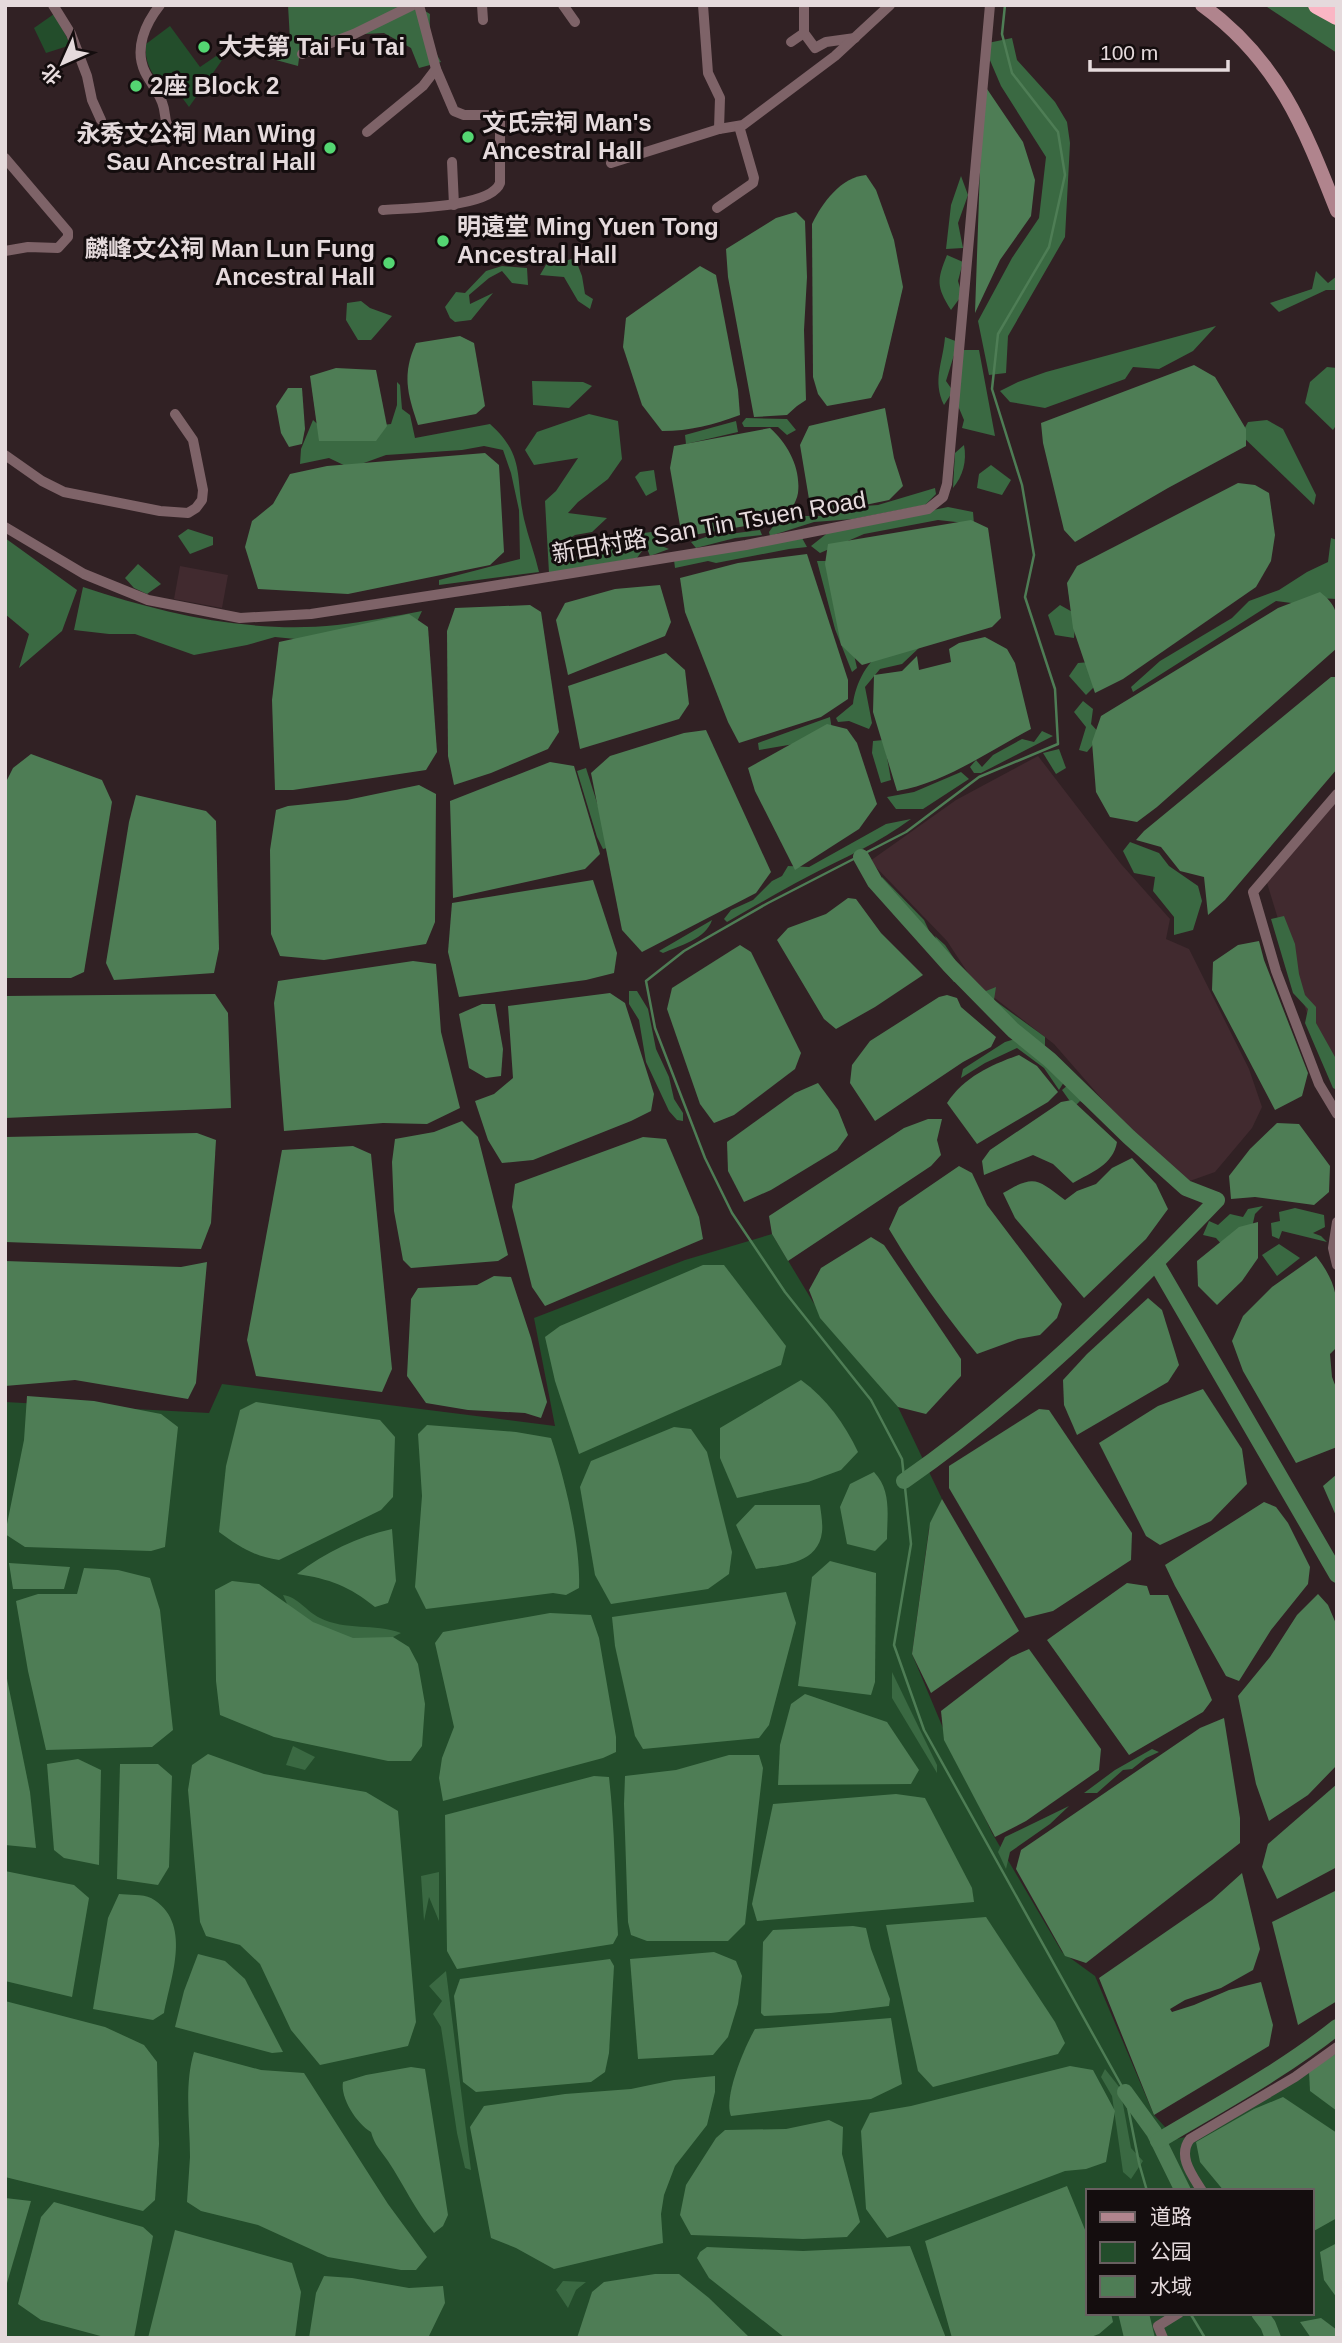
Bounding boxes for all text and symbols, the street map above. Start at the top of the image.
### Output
north arrow [28,28,98,98]
scale bar [1090,28,1228,72]
place label: 大夫第 Tai Fu Tai [218,33,405,60]
marker: 大夫第 Tai Fu Tai [196,39,212,55]
text: 100 m [1100,41,1158,64]
text: 北 [37,61,65,89]
place label: 2座 Block 2 [150,72,279,99]
marker: 2座 Block 2 [128,78,144,94]
place label: 文氏宗祠 Man's Ancestral Hall [482,109,652,164]
place label: 永秀文公祠 Man Wing Sau Ancestral Hall [76,120,316,175]
marker: 文氏宗祠 Man's Ancestral Hall [460,129,476,145]
marker: 永秀文公祠 Man Wing Sau Ancestral Hall [322,140,338,156]
place label: 明遠堂 Ming Yuen Tong Ancestral Hall [457,213,719,268]
marker: 明遠堂 Ming Yuen Tong Ancestral Hall [435,233,451,249]
place label: 麟峰文公祠 Man Lun Fung Ancestral Hall [84,235,375,290]
marker: 麟峰文公祠 Man Lun Fung Ancestral Hall [381,255,397,271]
street label: 新田村路 San Tin Tsuen Road [550,486,868,567]
legend [1086,2189,1314,2315]
text: 道路 [1150,2205,1192,2228]
text: 公园 [1150,2240,1192,2263]
text: 水域 [1150,2275,1192,2298]

